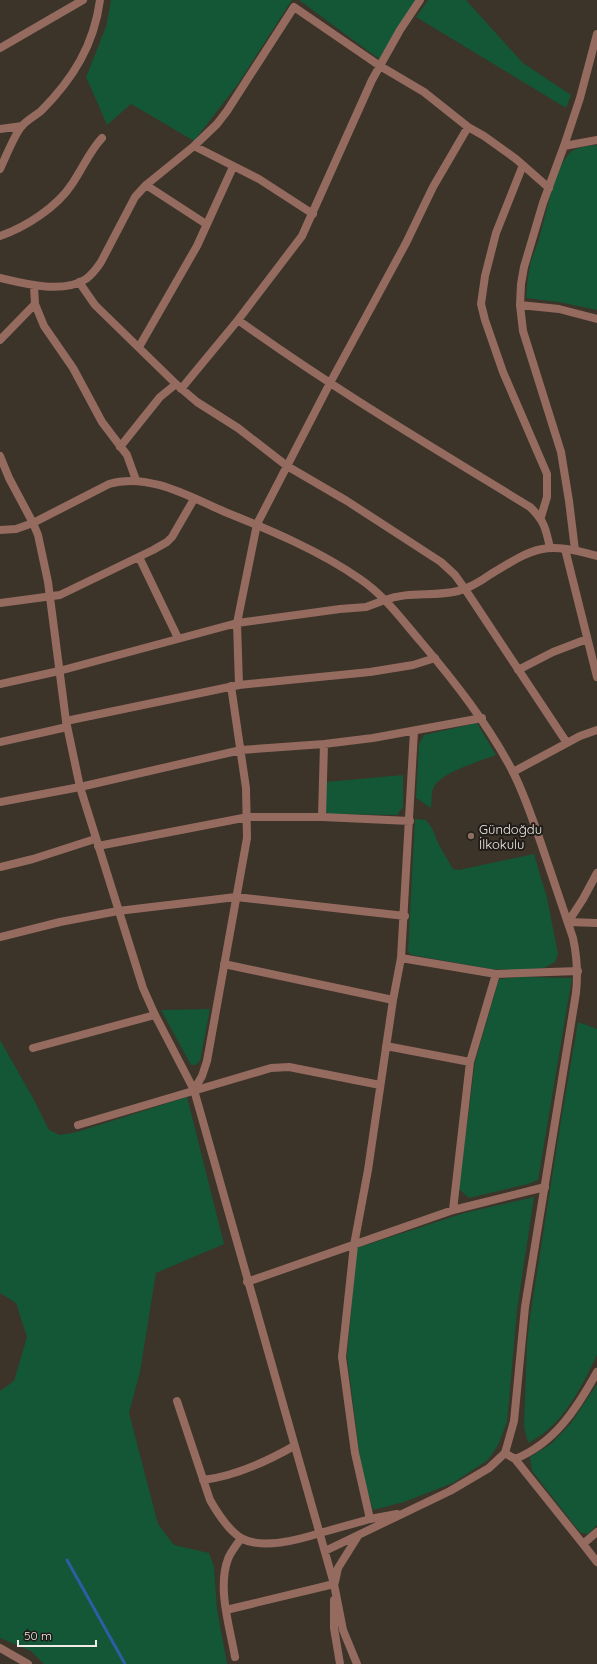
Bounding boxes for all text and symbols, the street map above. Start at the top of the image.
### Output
place label: Gündoğdu İlkokulu [479,821,542,852]
marker: Gündoğdu İlkokulu [466,831,476,841]
scale bar [18,1622,96,1648]
text: 50 m [24,1628,52,1643]

